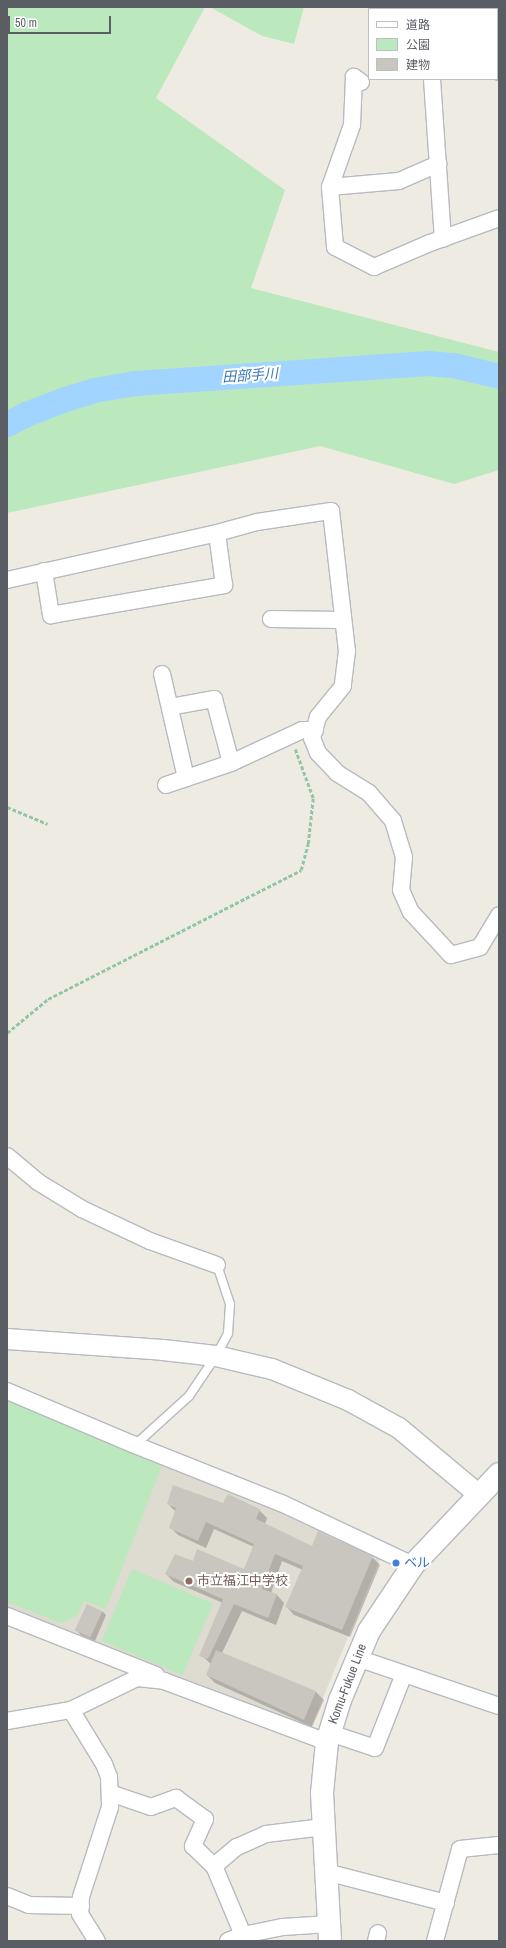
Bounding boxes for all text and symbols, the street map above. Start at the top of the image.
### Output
scale bar [10,8,113,34]
legend [368,8,498,80]
text: 50 m [15,15,37,31]
text: 道路 [406,17,430,33]
text: 公園 [406,37,430,53]
text: 建物 [406,57,430,73]
water label: 田部手川 [221,365,279,385]
place label: ベル [404,1555,430,1571]
marker: ベル [391,1558,401,1568]
place label: 市立福江中学校 [197,1573,288,1589]
marker: 市立福江中学校 [184,1576,194,1586]
street label: Komu-Fukue Line [326,1642,370,1726]

